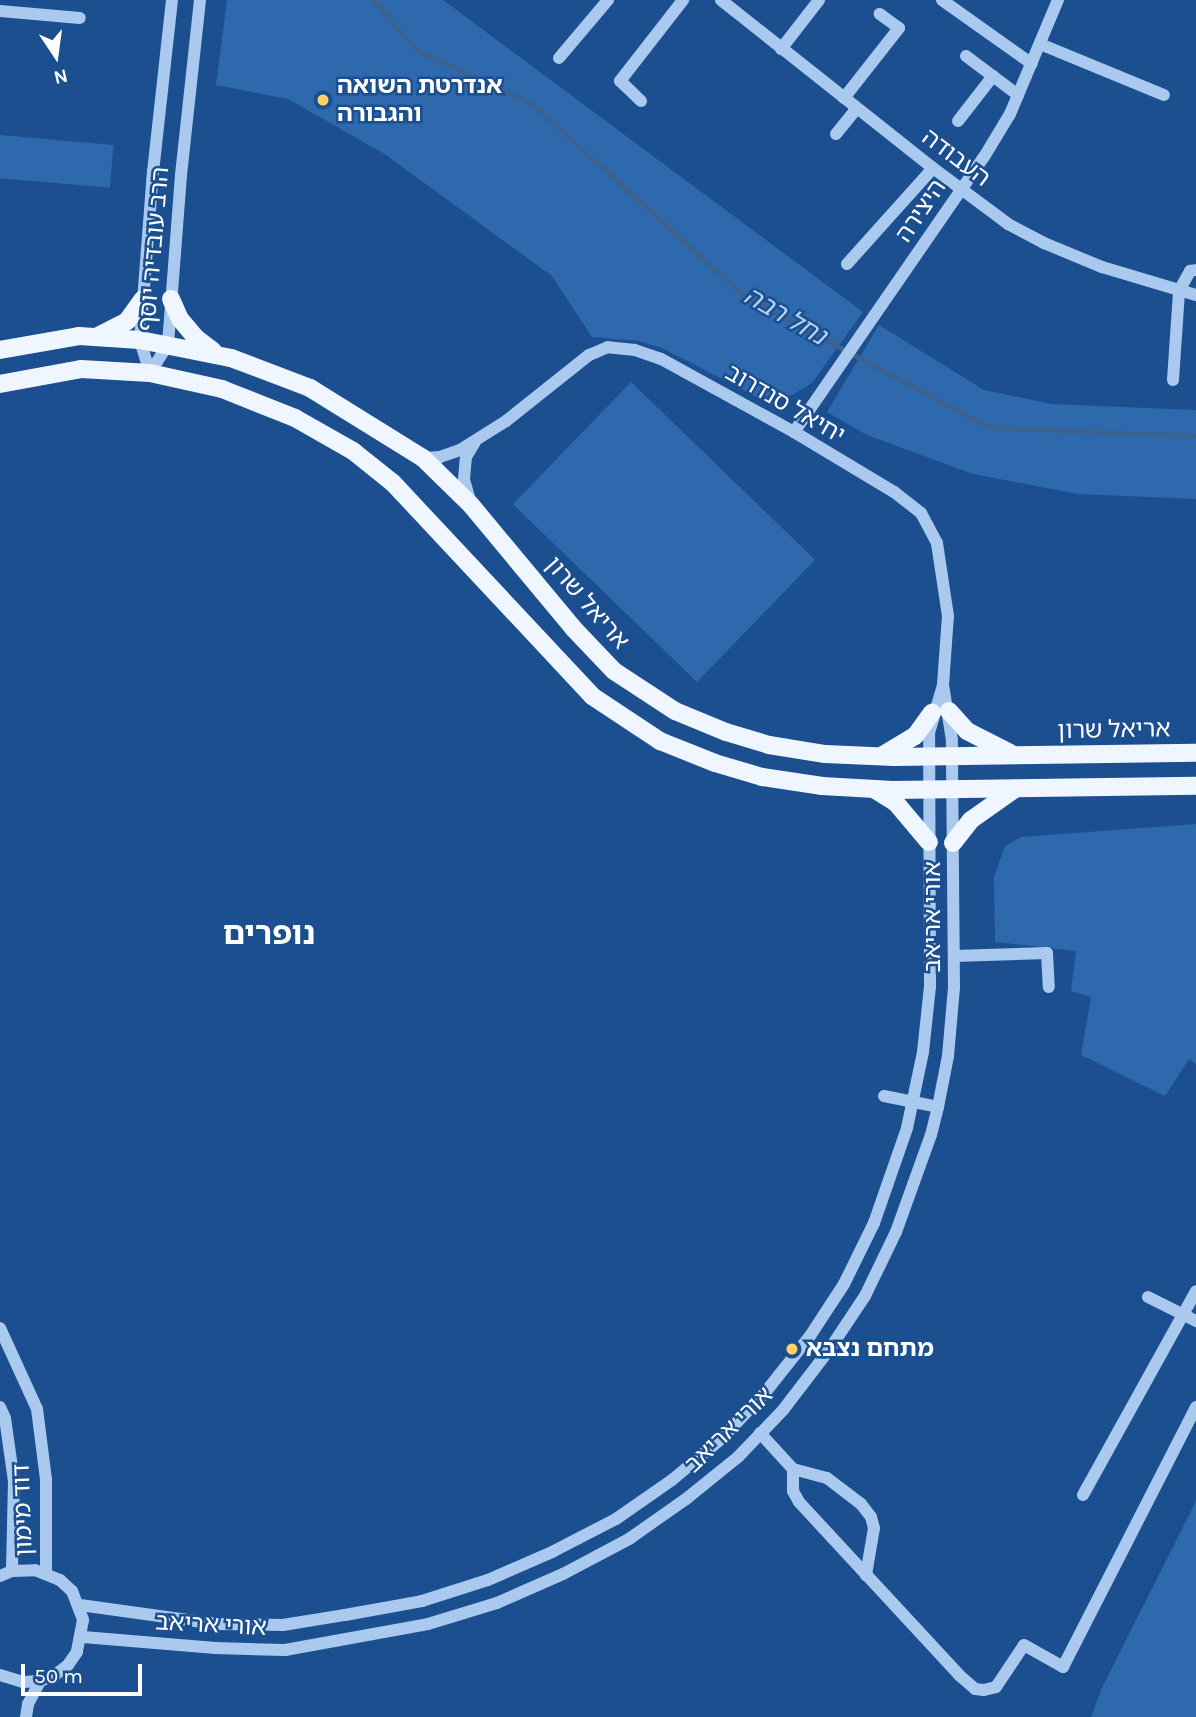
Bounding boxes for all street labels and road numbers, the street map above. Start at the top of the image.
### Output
street label: העבודה [916,123,996,193]
street label: הרב עובדיה יוסף [132,166,176,332]
street label: היצירה [890,174,952,248]
street label: יחיאל סנדרוב [720,358,850,450]
street label: אריאל שרון [539,551,635,655]
street label: אריאל שרון [1057,715,1171,745]
street label: אורי אריאב [919,861,947,973]
street label: אורי אריאב [679,1381,779,1479]
street label: דוד מימון [7,1463,39,1557]
street label: אורי אריאב [155,1608,267,1642]

